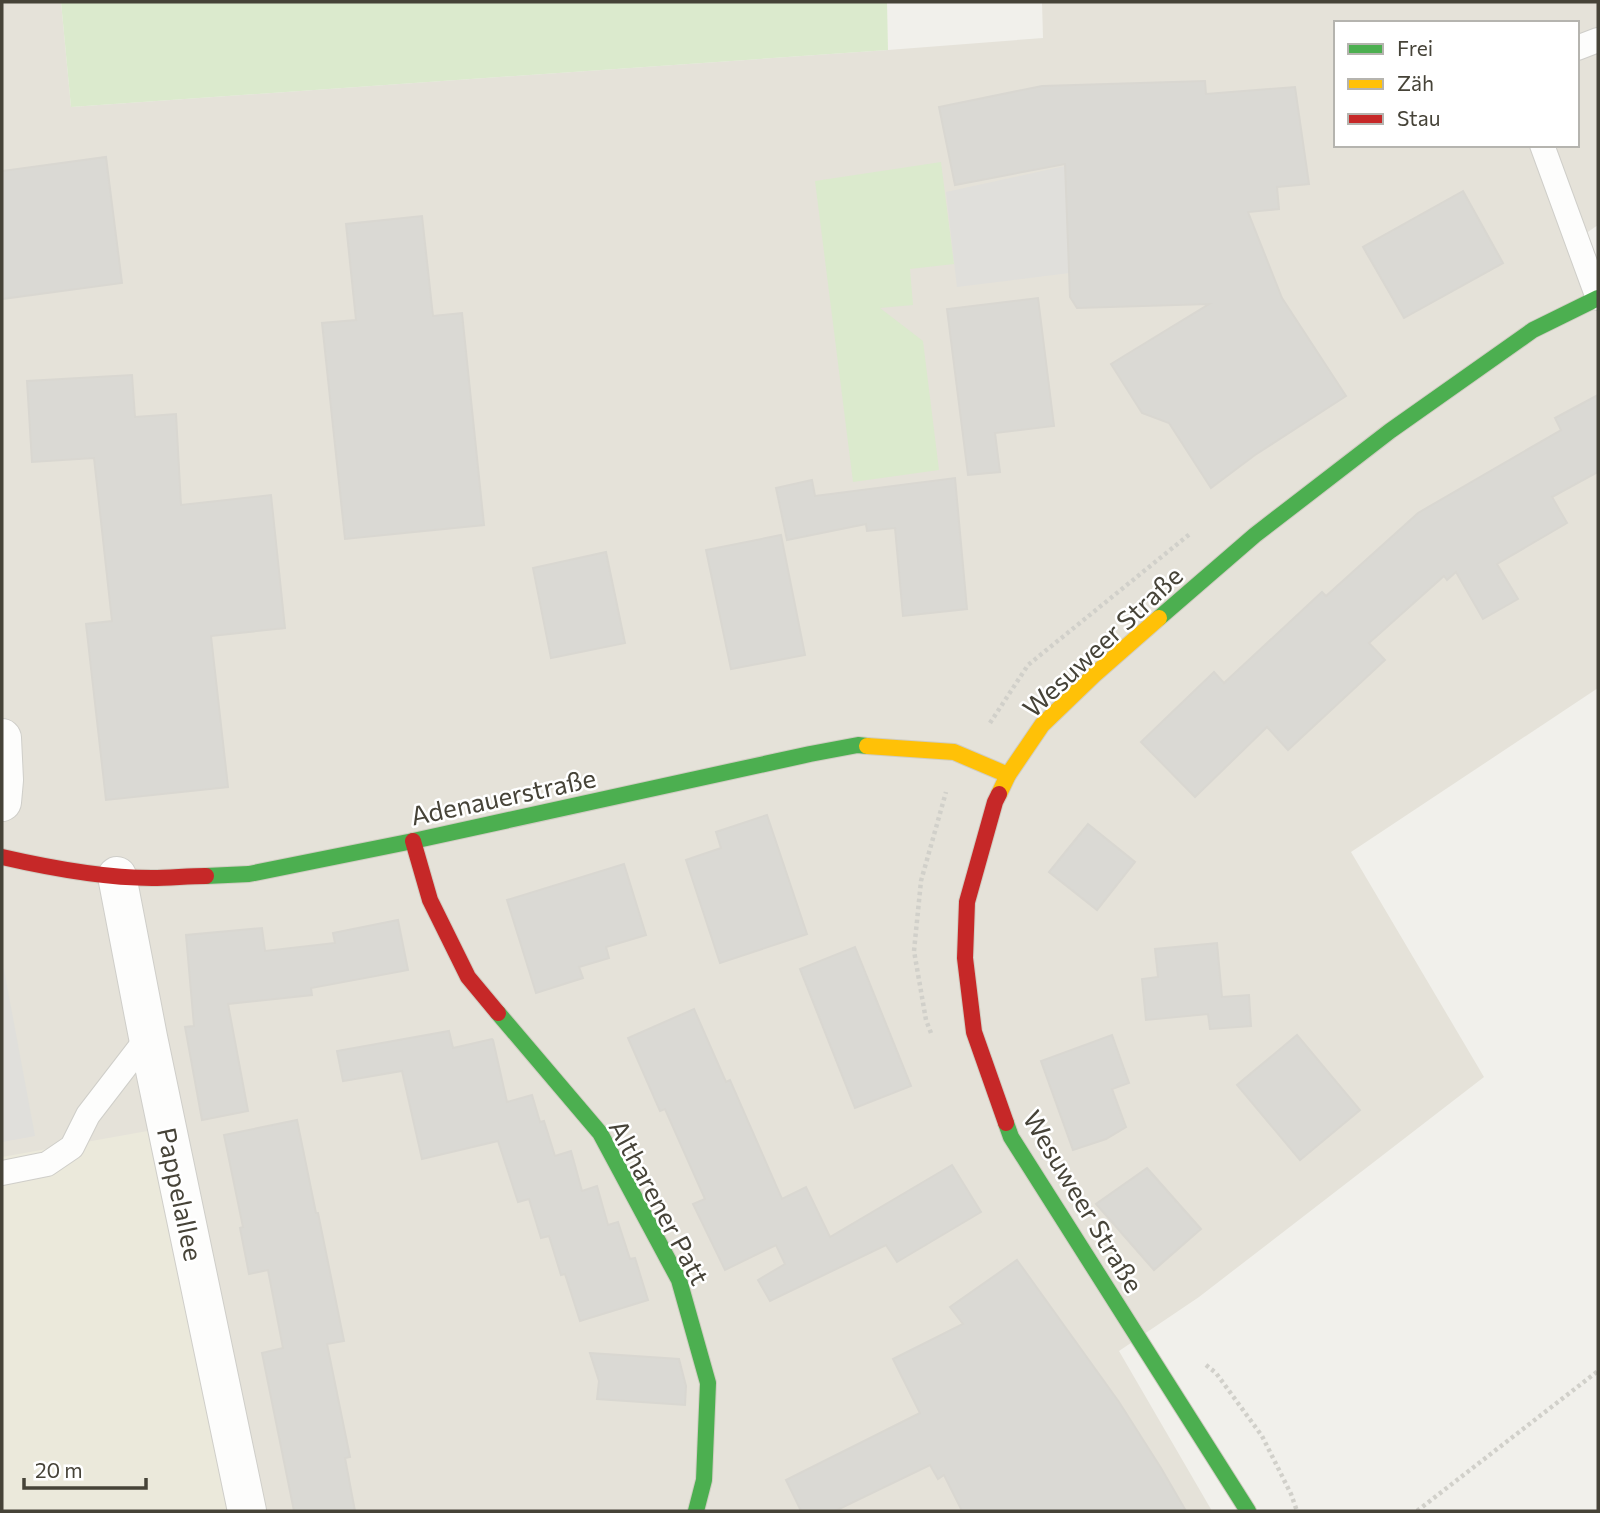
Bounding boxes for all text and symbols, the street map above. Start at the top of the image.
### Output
legend [1334,21,1579,147]
text: Frei [1397,35,1433,60]
text: Zäh [1397,70,1434,95]
text: Stau [1397,105,1440,130]
street label: Wesuweer Straße [1016,559,1188,723]
street label: Adenauerstraße [408,761,598,831]
street label: Wesuweer Straße [1017,1104,1151,1298]
street label: Altharener Patt [603,1114,717,1290]
street label: Pappelallee [152,1125,210,1263]
scale bar [24,1446,147,1490]
text: 20 m [35,1457,83,1482]

